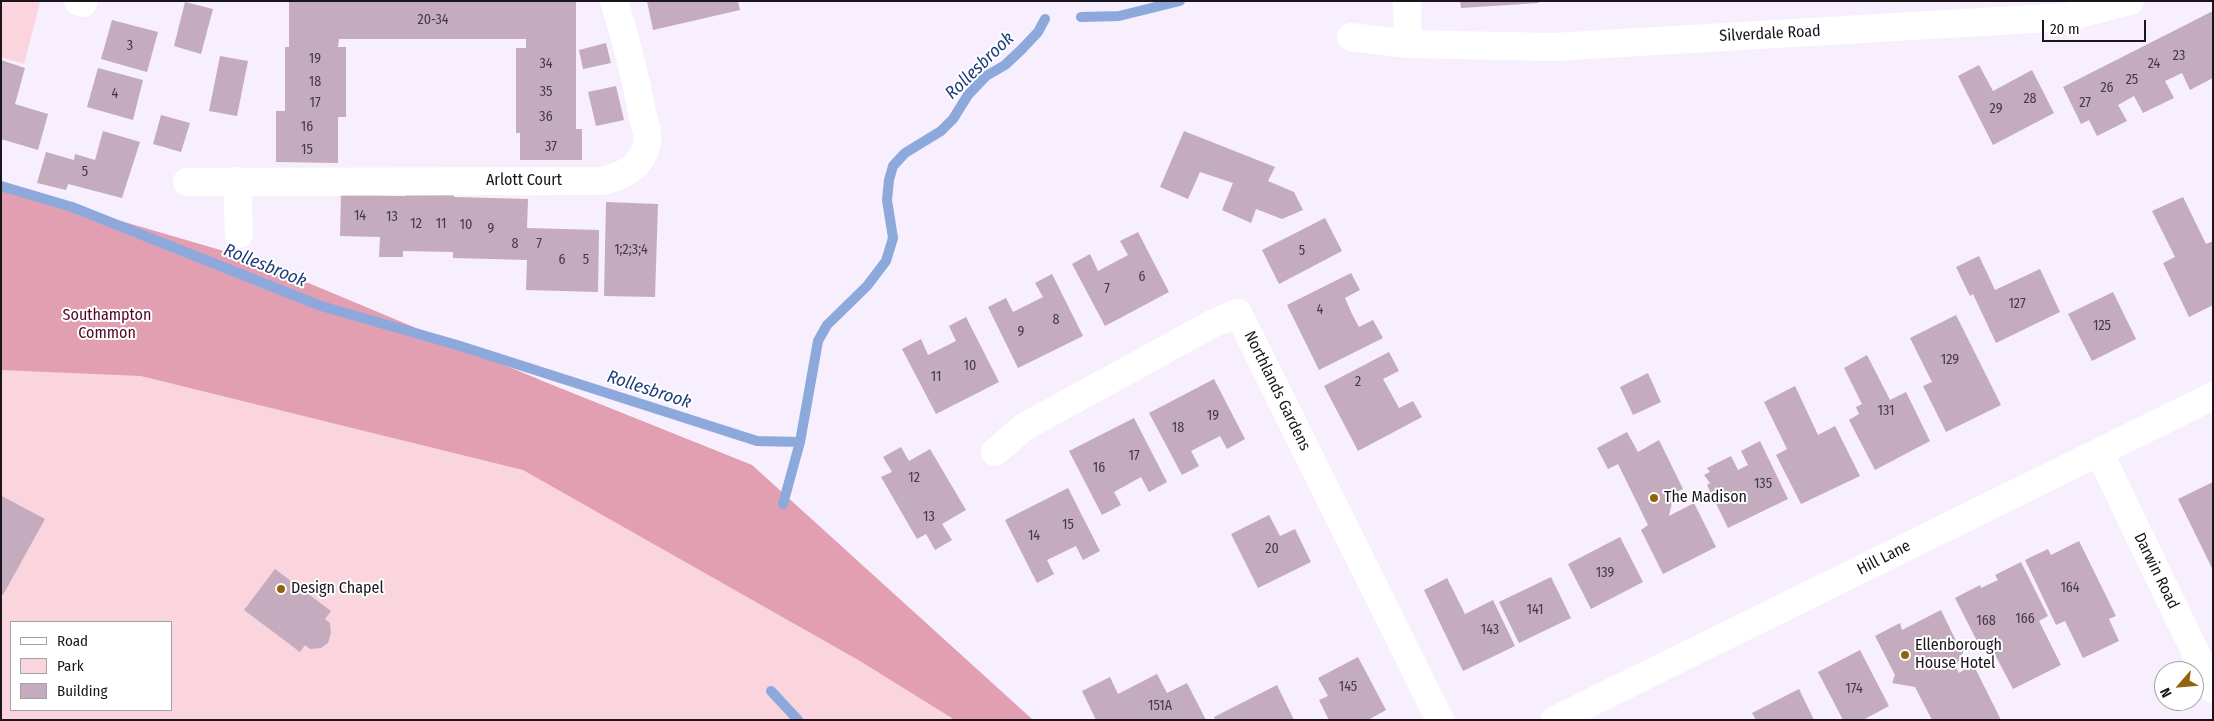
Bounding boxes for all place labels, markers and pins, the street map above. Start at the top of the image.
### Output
place label: The Madison [1664,488,1747,508]
marker: The Madison [1648,492,1660,504]
place label: Design Chapel [291,579,384,599]
marker: Design Chapel [275,583,287,595]
place label: Ellenborough House Hotel [1915,636,2002,674]
marker: Ellenborough House Hotel [1899,649,1911,661]

